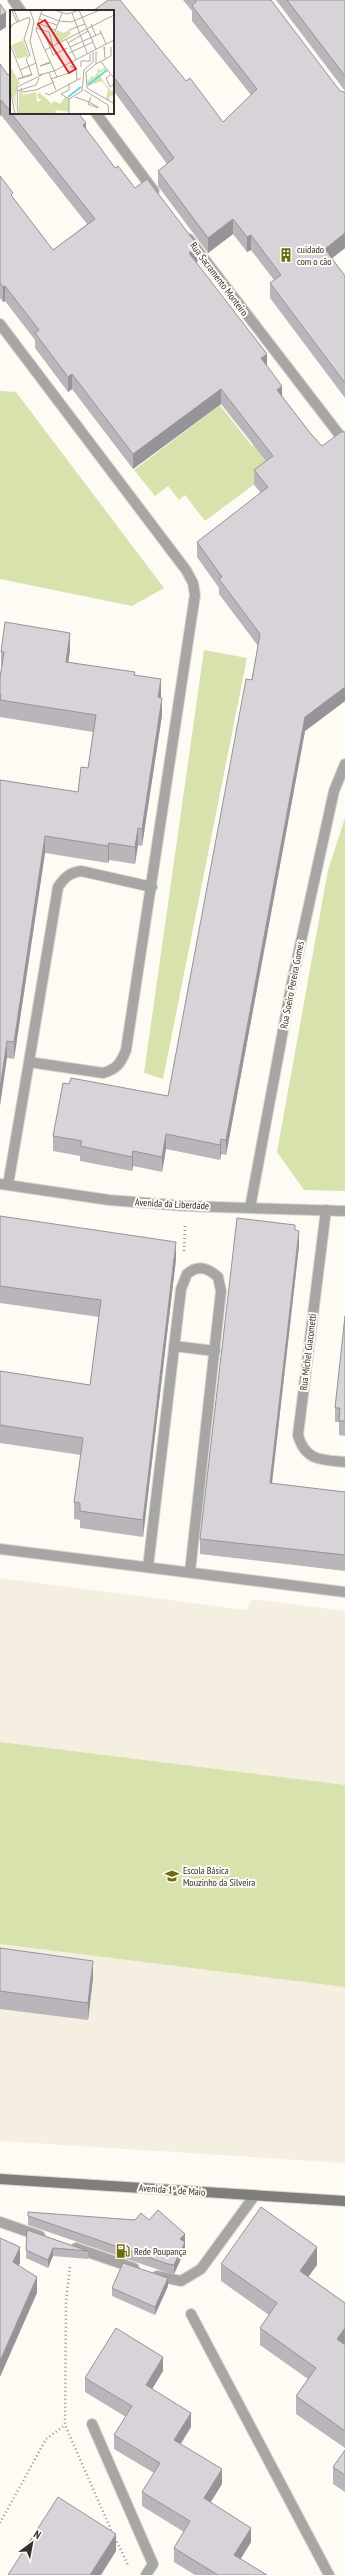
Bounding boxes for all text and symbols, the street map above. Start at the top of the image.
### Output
inset map [10,10,114,114]
street label: Rua Sacramento Monteiro [187,240,251,318]
place label: cuidado com o cão [297,243,332,268]
building icon: cuidado com o cão [278,247,294,263]
street label: Rua Soeiro Pereira Gomes [277,940,307,1030]
street label: Avenida da Liberdade [135,1196,209,1212]
street label: Rua Michel Giacometti [297,1313,319,1391]
place label: Escola Básica Mouzinho da Silveira [183,1864,255,1889]
school or university icon: Escola Básica Mouzinho da Silveira [164,1868,180,1884]
street label: Avenida 1º de Maio [138,2181,206,2199]
fuel station icon: Rede Poupança [115,2243,131,2259]
place label: Rede Poupança [134,2245,186,2258]
north arrow [12,2523,52,2563]
text: N [31,2527,44,2542]

